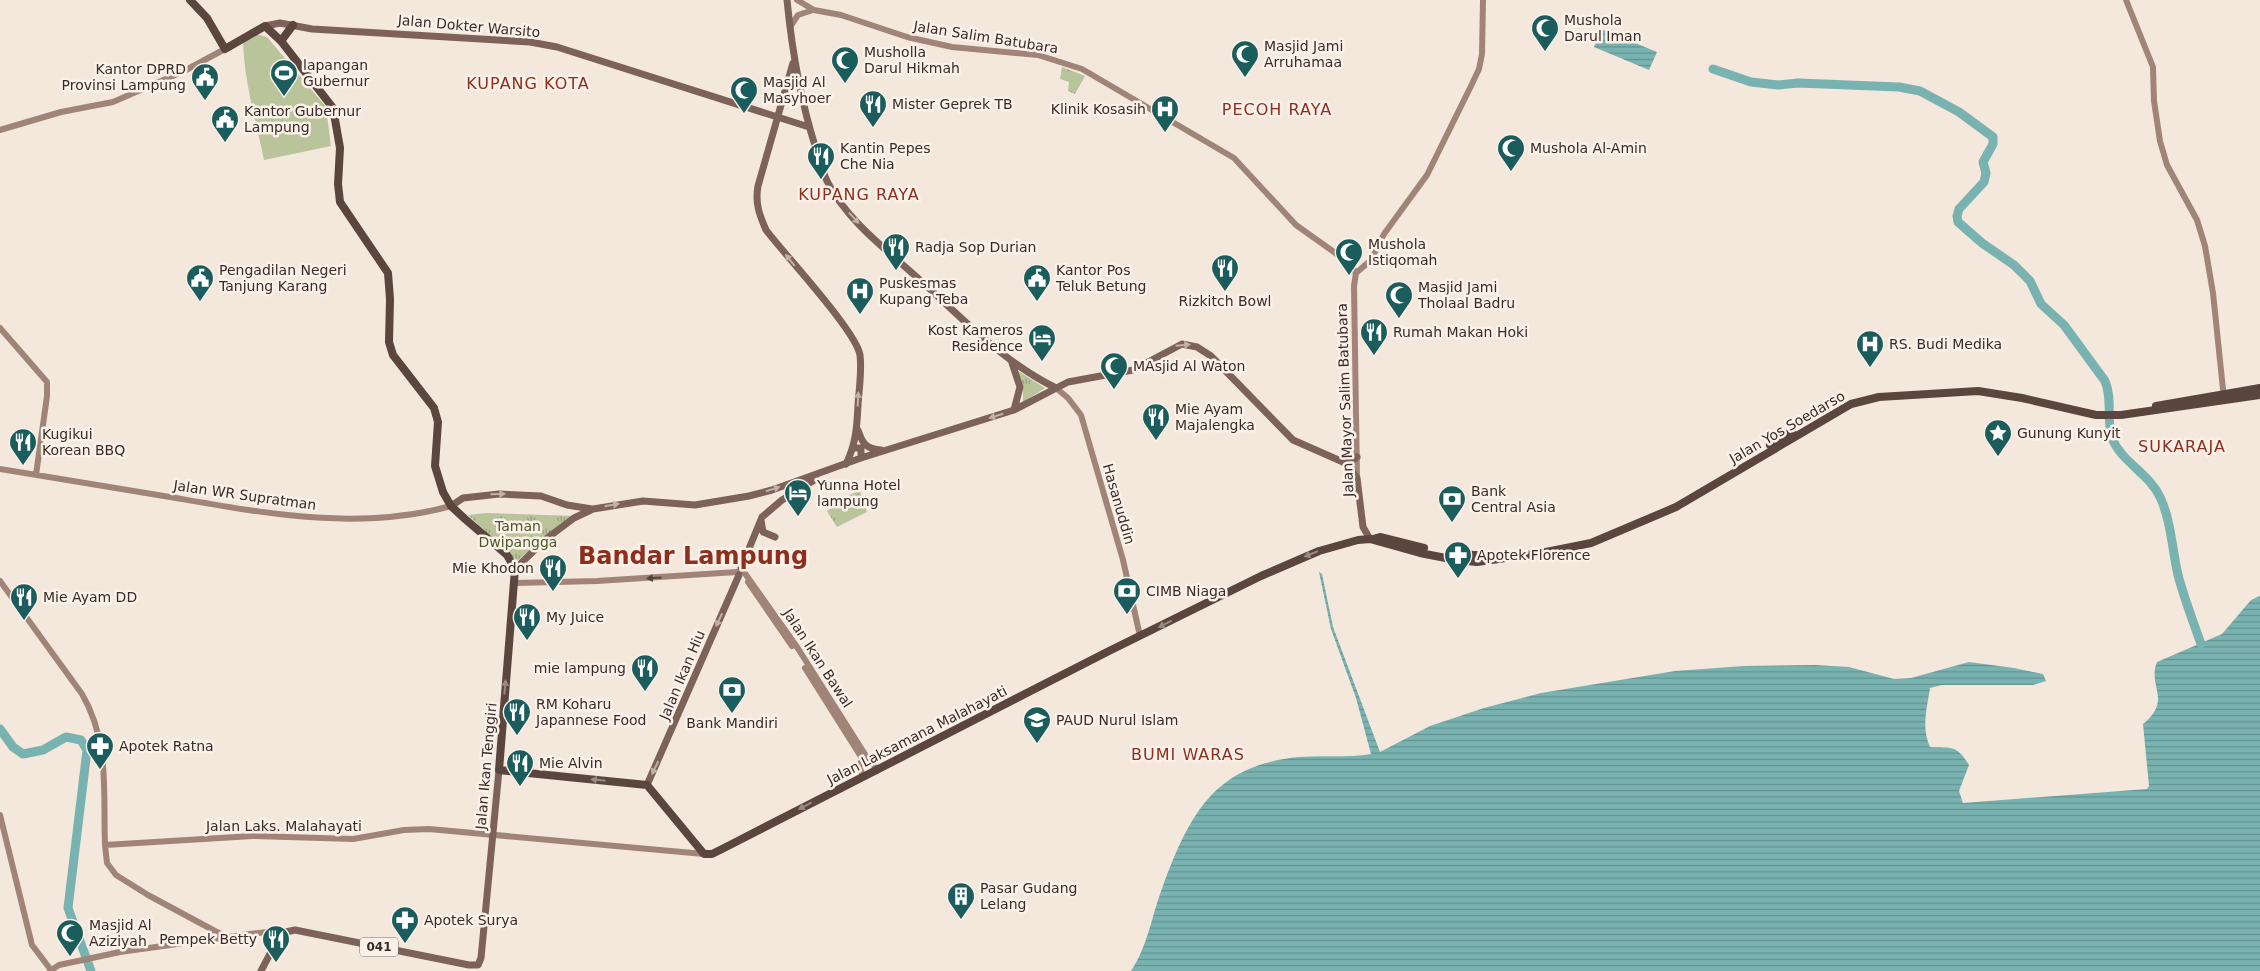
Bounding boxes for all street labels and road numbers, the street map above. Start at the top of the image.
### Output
street label: Jalan Dokter Warsito [396,12,541,40]
street label: Jalan Salim Batubara [912,18,1059,56]
street label: Jalan Mayor Salim Batubara [1334,303,1356,498]
street label: Jalan Yos Soedarso [1726,387,1848,467]
street label: Hasanuddin [1100,462,1138,546]
street label: Jalan WR Supratman [172,477,317,513]
street label: Jalan Ikan Bawal [780,605,856,710]
street label: Jalan Ikan Hiu [656,628,708,723]
street label: Jalan Laksamana Malahayati [823,683,1010,788]
street label: Jalan Ikan Tenggiri [472,702,500,831]
street label: Jalan Laks. Malahayati [205,818,362,834]
road number: 041 [360,938,398,956]

